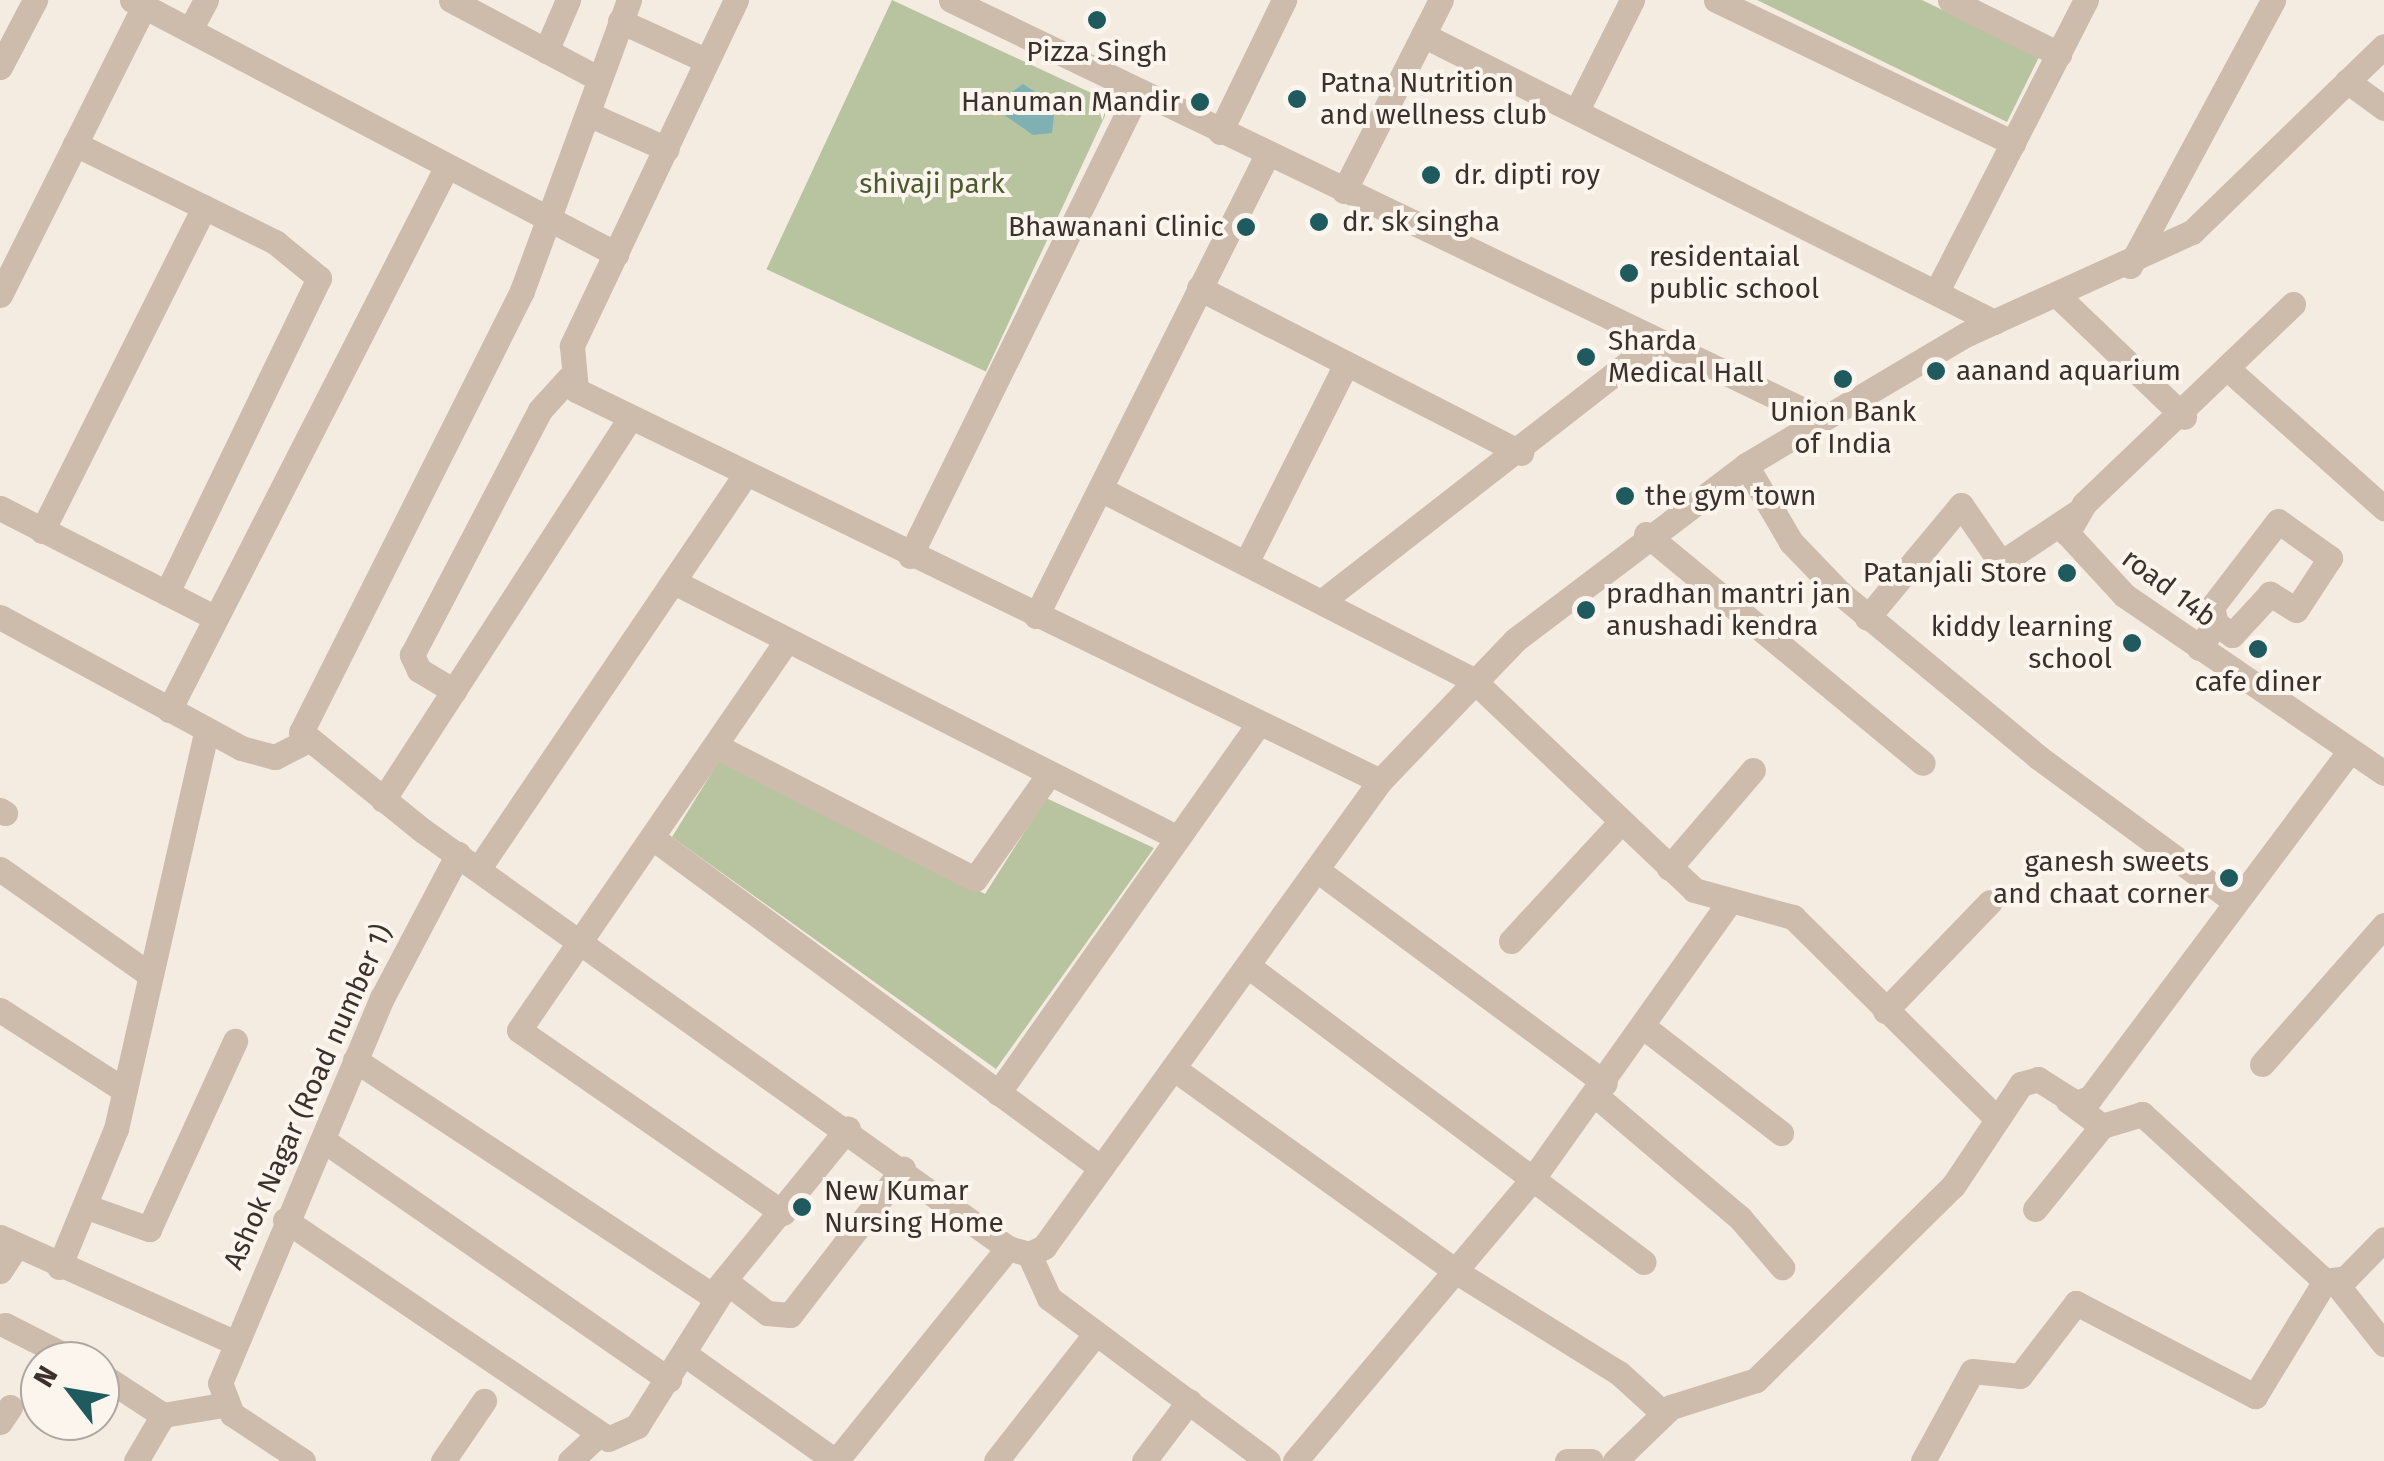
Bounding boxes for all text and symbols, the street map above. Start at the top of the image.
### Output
marker: Pizza Singh [1086,9,1108,31]
place label: Pizza Singh [1026,35,1168,69]
place label: Patna Nutrition and wellness club [1320,66,1547,132]
place label: Hanuman Mandir [961,85,1180,119]
marker: Patna Nutrition and wellness club [1284,86,1310,112]
marker: Hanuman Mandir [1189,91,1211,113]
place label: dr. dipti roy [1454,158,1600,192]
marker: dr. dipti roy [1418,162,1444,188]
park label: shivaji park [859,167,1005,201]
place label: dr. sk singha [1342,205,1500,239]
marker: dr. sk singha [1306,209,1332,235]
place label: Bhawanani Clinic [1008,210,1224,244]
marker: Bhawanani Clinic [1233,214,1259,240]
place label: residentaial public school [1649,240,1819,306]
marker: residentaial public school [1618,262,1640,284]
place label: Sharda Medical Hall [1608,324,1764,390]
marker: Sharda Medical Hall [1573,344,1599,370]
place label: aanand aquarium [1956,354,2181,388]
marker: aanand aquarium [1925,360,1947,382]
marker: Union Bank of India [1832,368,1854,390]
place label: Union Bank of India [1770,395,1916,461]
place label: the gym town [1645,479,1816,513]
marker: the gym town [1614,485,1636,507]
street label: road 14b [2115,542,2223,634]
place label: Patanjali Store [1863,556,2047,590]
marker: Patanjali Store [2056,562,2078,584]
place label: pradhan mantri jan anushadi kendra [1606,577,1851,643]
marker: pradhan mantri jan anushadi kendra [1575,599,1597,621]
place label: kiddy learning school [1931,610,2112,676]
marker: kiddy learning school [2121,632,2143,654]
marker: cafe diner [2247,638,2269,660]
place label: cafe diner [2194,665,2322,699]
place label: ganesh sweets and chaat corner [1993,845,2209,911]
marker: ganesh sweets and chaat corner [2218,867,2240,889]
street label: Ashok Nagar (Road number 1) [217,919,399,1275]
place label: New Kumar Nursing Home [824,1174,1004,1240]
marker: New Kumar Nursing Home [789,1194,815,1220]
north arrow [20,1341,120,1441]
text: N [27,1360,64,1393]

